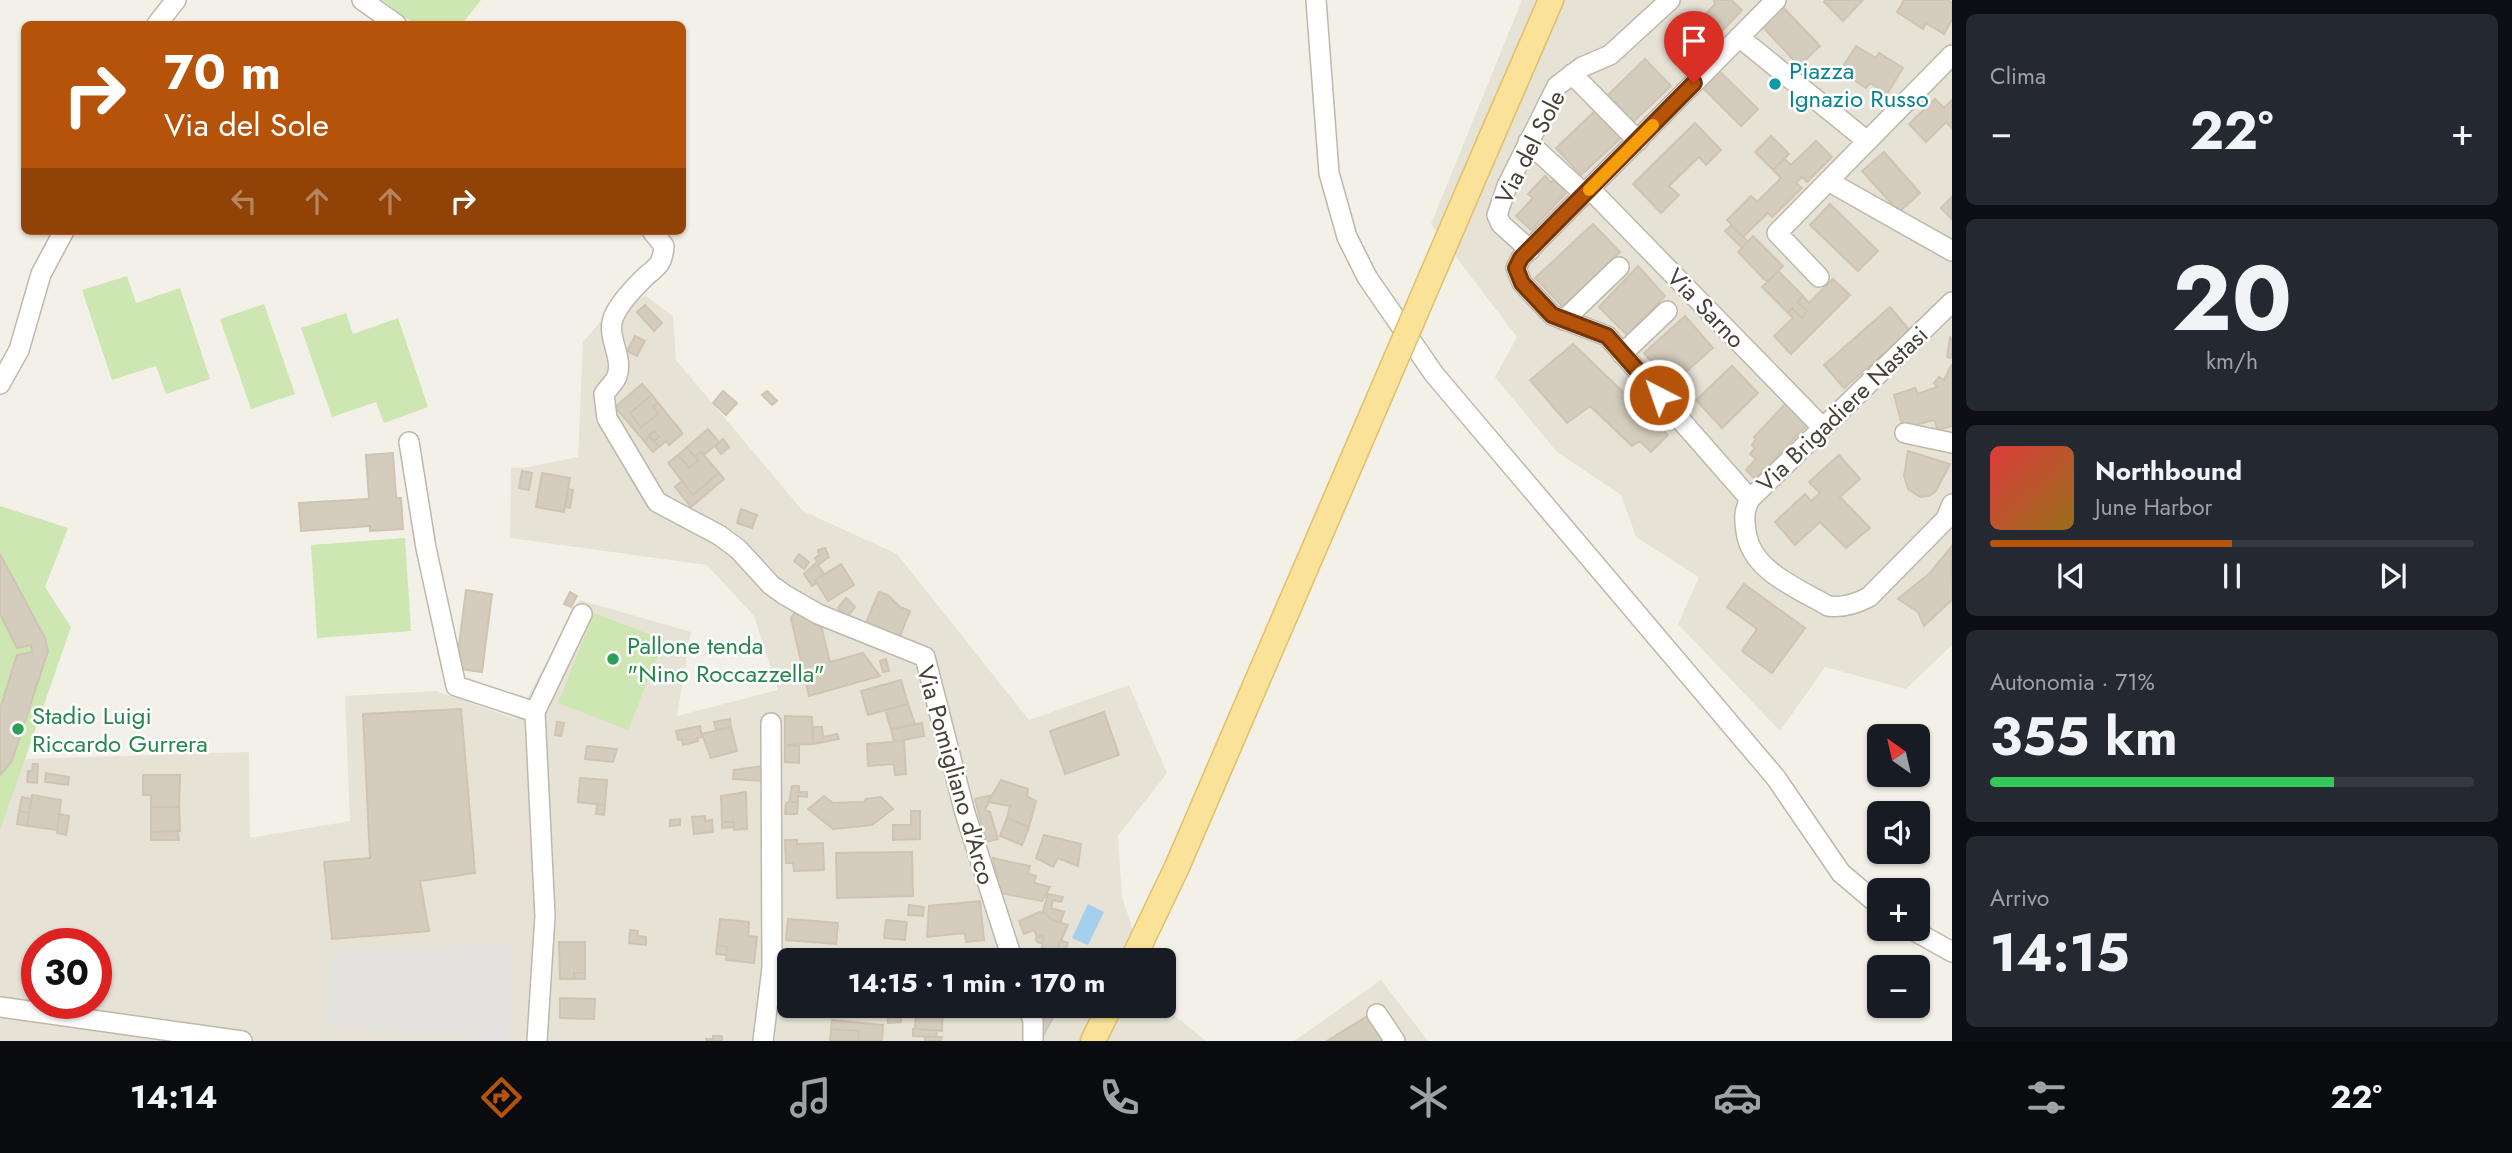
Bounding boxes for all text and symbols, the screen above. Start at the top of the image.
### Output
pin [1664,11,1724,83]
icon: arrive [1675,22,1713,60]
text: 70 m [164,37,281,107]
icon: right [49,49,140,140]
place label: Piazza Ignazio Russo [1789,53,1929,116]
text: Clima [1990,59,2046,93]
marker: Piazza Ignazio Russo [1767,76,1783,92]
street label: Via del Sole [1486,84,1574,210]
text: 22° [2190,93,2273,169]
text: Via del Sole [164,102,329,148]
text: − [1990,104,2012,159]
text: + [2451,104,2474,159]
icon: left [225,182,263,220]
icon: ahead [298,182,336,220]
icon: ahead [371,182,409,220]
icon: right [444,182,482,220]
text: 20 [2172,233,2292,364]
street label: Via Sarno [1659,260,1753,356]
street label: Via Brigadiere Nastasi [1748,318,1936,500]
text: km/h [2206,344,2258,378]
position arrow [1622,358,1696,432]
text: Northbound [2095,452,2242,490]
text: June Harbor [2095,490,2212,524]
icon: previous [2052,557,2090,595]
icon: pause [2213,557,2251,595]
icon: next [2374,557,2412,595]
place label: Pallone tenda "Nino Roccazzella" [627,628,825,691]
marker: Pallone tenda "Nino Roccazzella" [605,651,621,667]
street label: Via Pomigliano d'Arco [908,661,1004,889]
text: Autonomia · 71% [1990,665,2155,699]
place label: Stadio Luigi Riccardo Gurrera [32,698,208,761]
text: 355 km [1990,699,2178,775]
marker: Stadio Luigi Riccardo Gurrera [10,721,26,737]
north arrow [1867,724,1930,788]
map controls [1867,724,1930,1018]
button: sound [1867,801,1930,864]
button: + [1867,878,1930,941]
text: Arrivo [1990,881,2049,915]
text: 14:15 [1990,915,2130,991]
speed limit sign: 30 [21,928,112,1019]
button: − [1867,955,1930,1018]
text: 14:15 · 1 min · 170 m [848,964,1105,1002]
icon: directions [477,1073,526,1122]
icon: music [786,1073,835,1122]
icon: phone [1095,1073,1144,1122]
icon: climate [1404,1073,1453,1122]
icon: car [1713,1073,1762,1122]
icon: filters [2022,1073,2071,1122]
text: 14:14 [130,1074,217,1120]
text: 22° [2331,1074,2382,1120]

